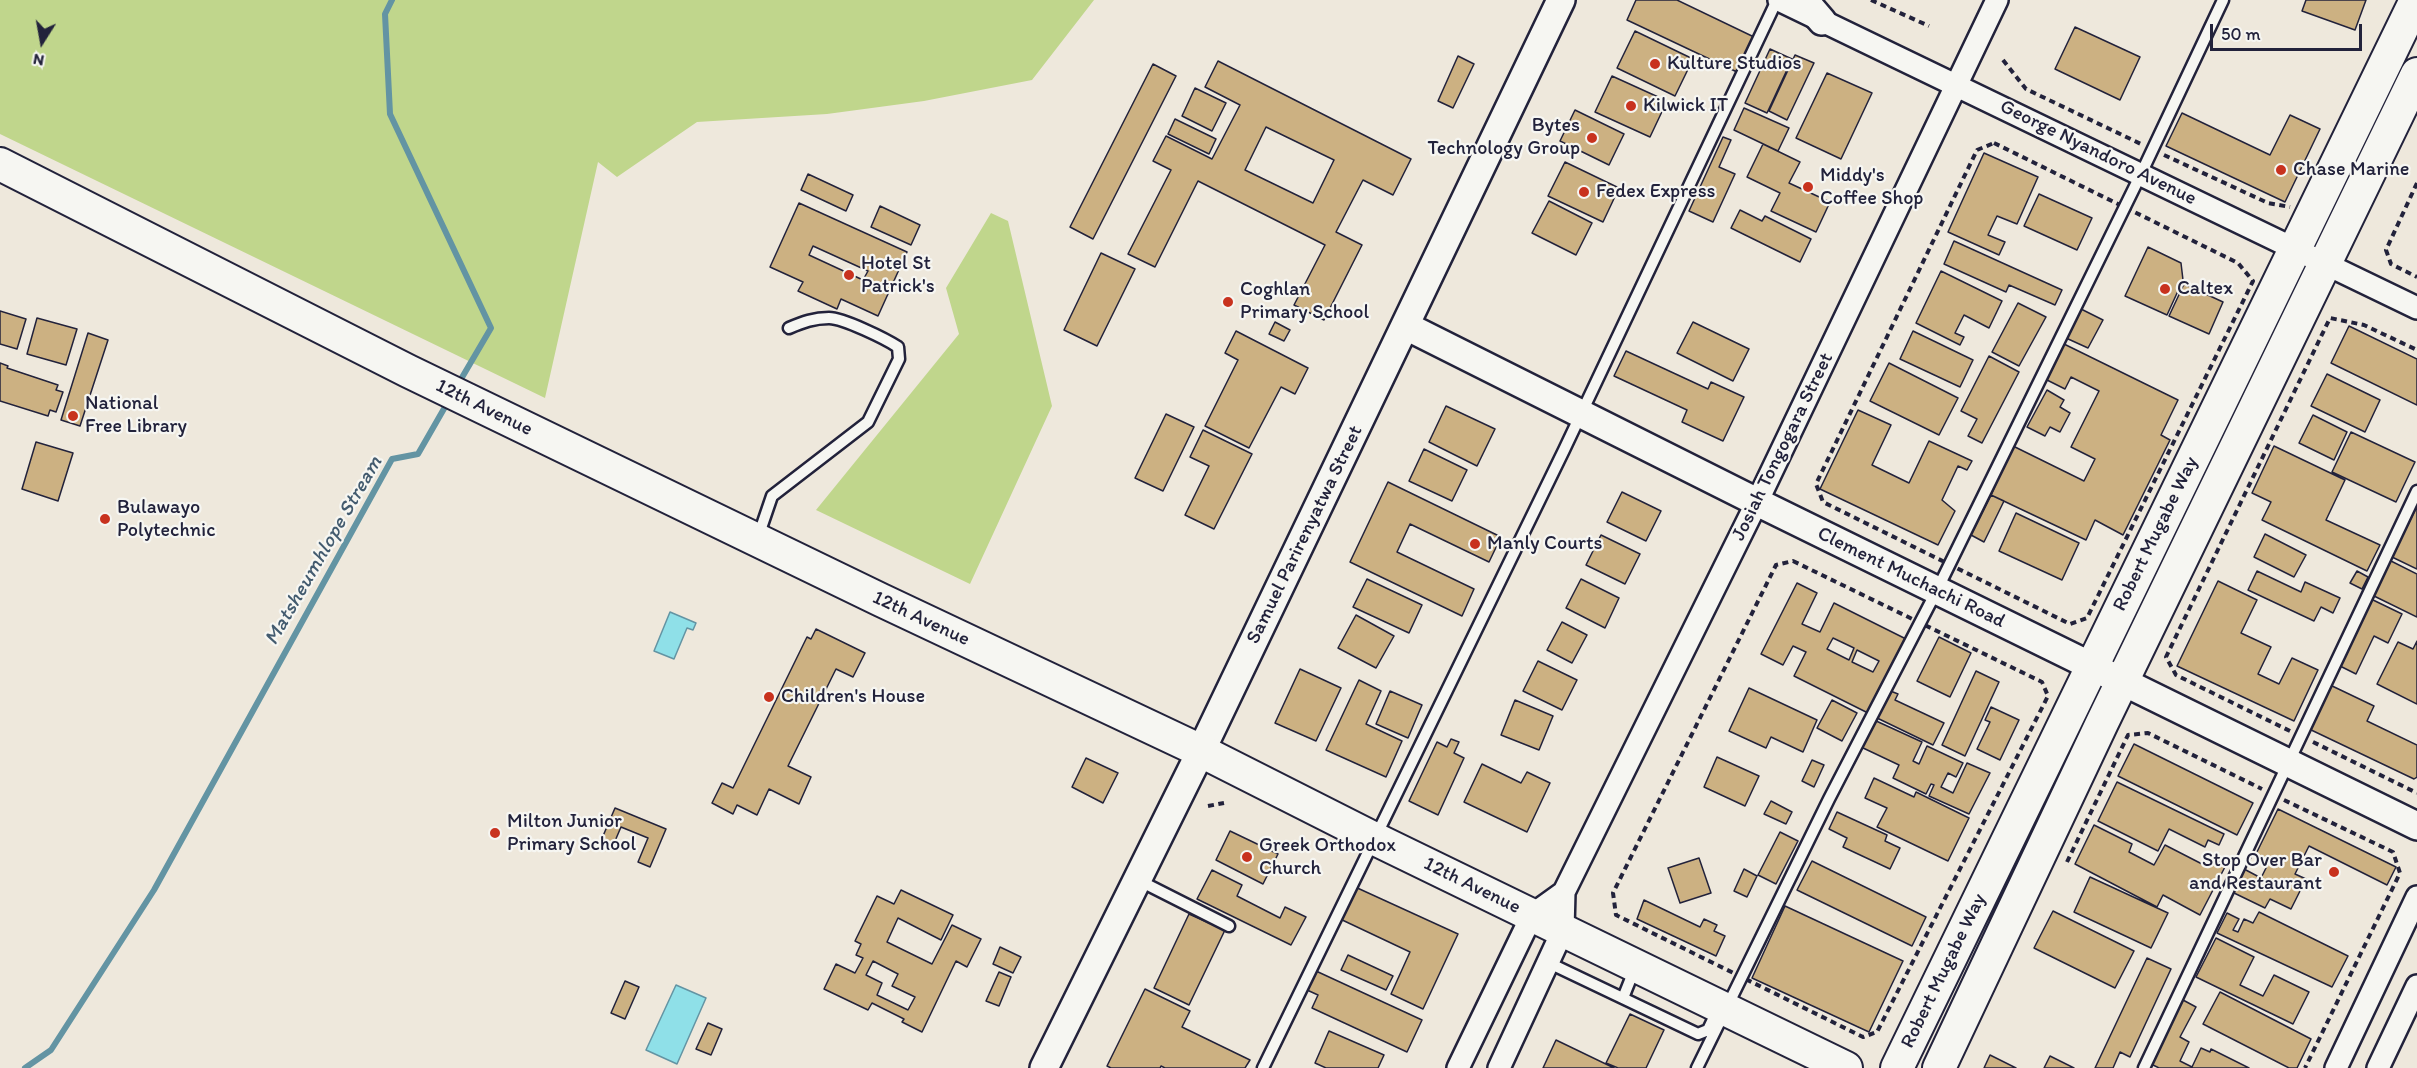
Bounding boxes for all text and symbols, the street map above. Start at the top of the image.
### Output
north arrow [12,12,72,72]
scale bar [2213,12,2364,50]
text: 50 m [2221,23,2261,45]
text: N [31,50,46,71]
place label: Kulture Studios [1667,52,1801,76]
marker: Kulture Studios [1648,57,1662,71]
place label: Kilwick IT [1643,94,1728,118]
street label: George Nyandoro Avenue [1996,95,2200,211]
marker: Kilwick IT [1624,99,1638,113]
place label: Bytes Technology Group [1427,114,1580,161]
marker: Bytes Technology Group [1585,131,1599,145]
place label: Chase Marine [2293,158,2409,182]
marker: Chase Marine [2274,163,2288,177]
place label: Middy's Coffee Shop [1820,164,1923,211]
place label: Fedex Express [1596,180,1715,204]
marker: Middy's Coffee Shop [1801,180,1815,194]
marker: Fedex Express [1577,185,1591,199]
place label: Hotel St Patrick's [861,252,935,299]
marker: Hotel St Patrick's [842,268,856,282]
place label: Caltex [2177,277,2233,301]
place label: Coghlan Primary School [1240,278,1369,325]
marker: Caltex [2158,282,2172,296]
marker: Coghlan Primary School [1221,295,1235,309]
street label: Josiah Tongogara Street [1727,349,1839,545]
street label: 12th Avenue [432,374,536,442]
place label: National Free Library [85,392,187,439]
marker: National Free Library [66,409,80,423]
street label: Samuel Parirenyatwa Street [1242,422,1368,648]
water label: Matsheumhlope Stream [260,452,388,650]
street label: Robert Mugabe Way [2108,453,2204,615]
place label: Bulawayo Polytechnic [117,496,216,543]
marker: Bulawayo Polytechnic [98,512,112,526]
street label: Clement Muchachi Road [1813,522,2009,634]
place label: Manly Courts [1487,532,1602,556]
marker: Manly Courts [1468,537,1482,551]
street label: 12th Avenue [869,586,973,652]
place label: Children's House [781,685,925,709]
marker: Children's House [762,690,776,704]
place label: Milton Junior Primary School [507,810,636,857]
marker: Milton Junior Primary School [488,826,502,840]
place label: Greek Orthodox Church [1259,834,1396,881]
place label: Stop Over Bar and Restaurant [2189,849,2322,896]
marker: Greek Orthodox Church [1240,850,1254,864]
street label: 12th Avenue [1420,852,1524,920]
marker: Stop Over Bar and Restaurant [2327,865,2341,879]
street label: Robert Mugabe Way [1896,890,1992,1052]

